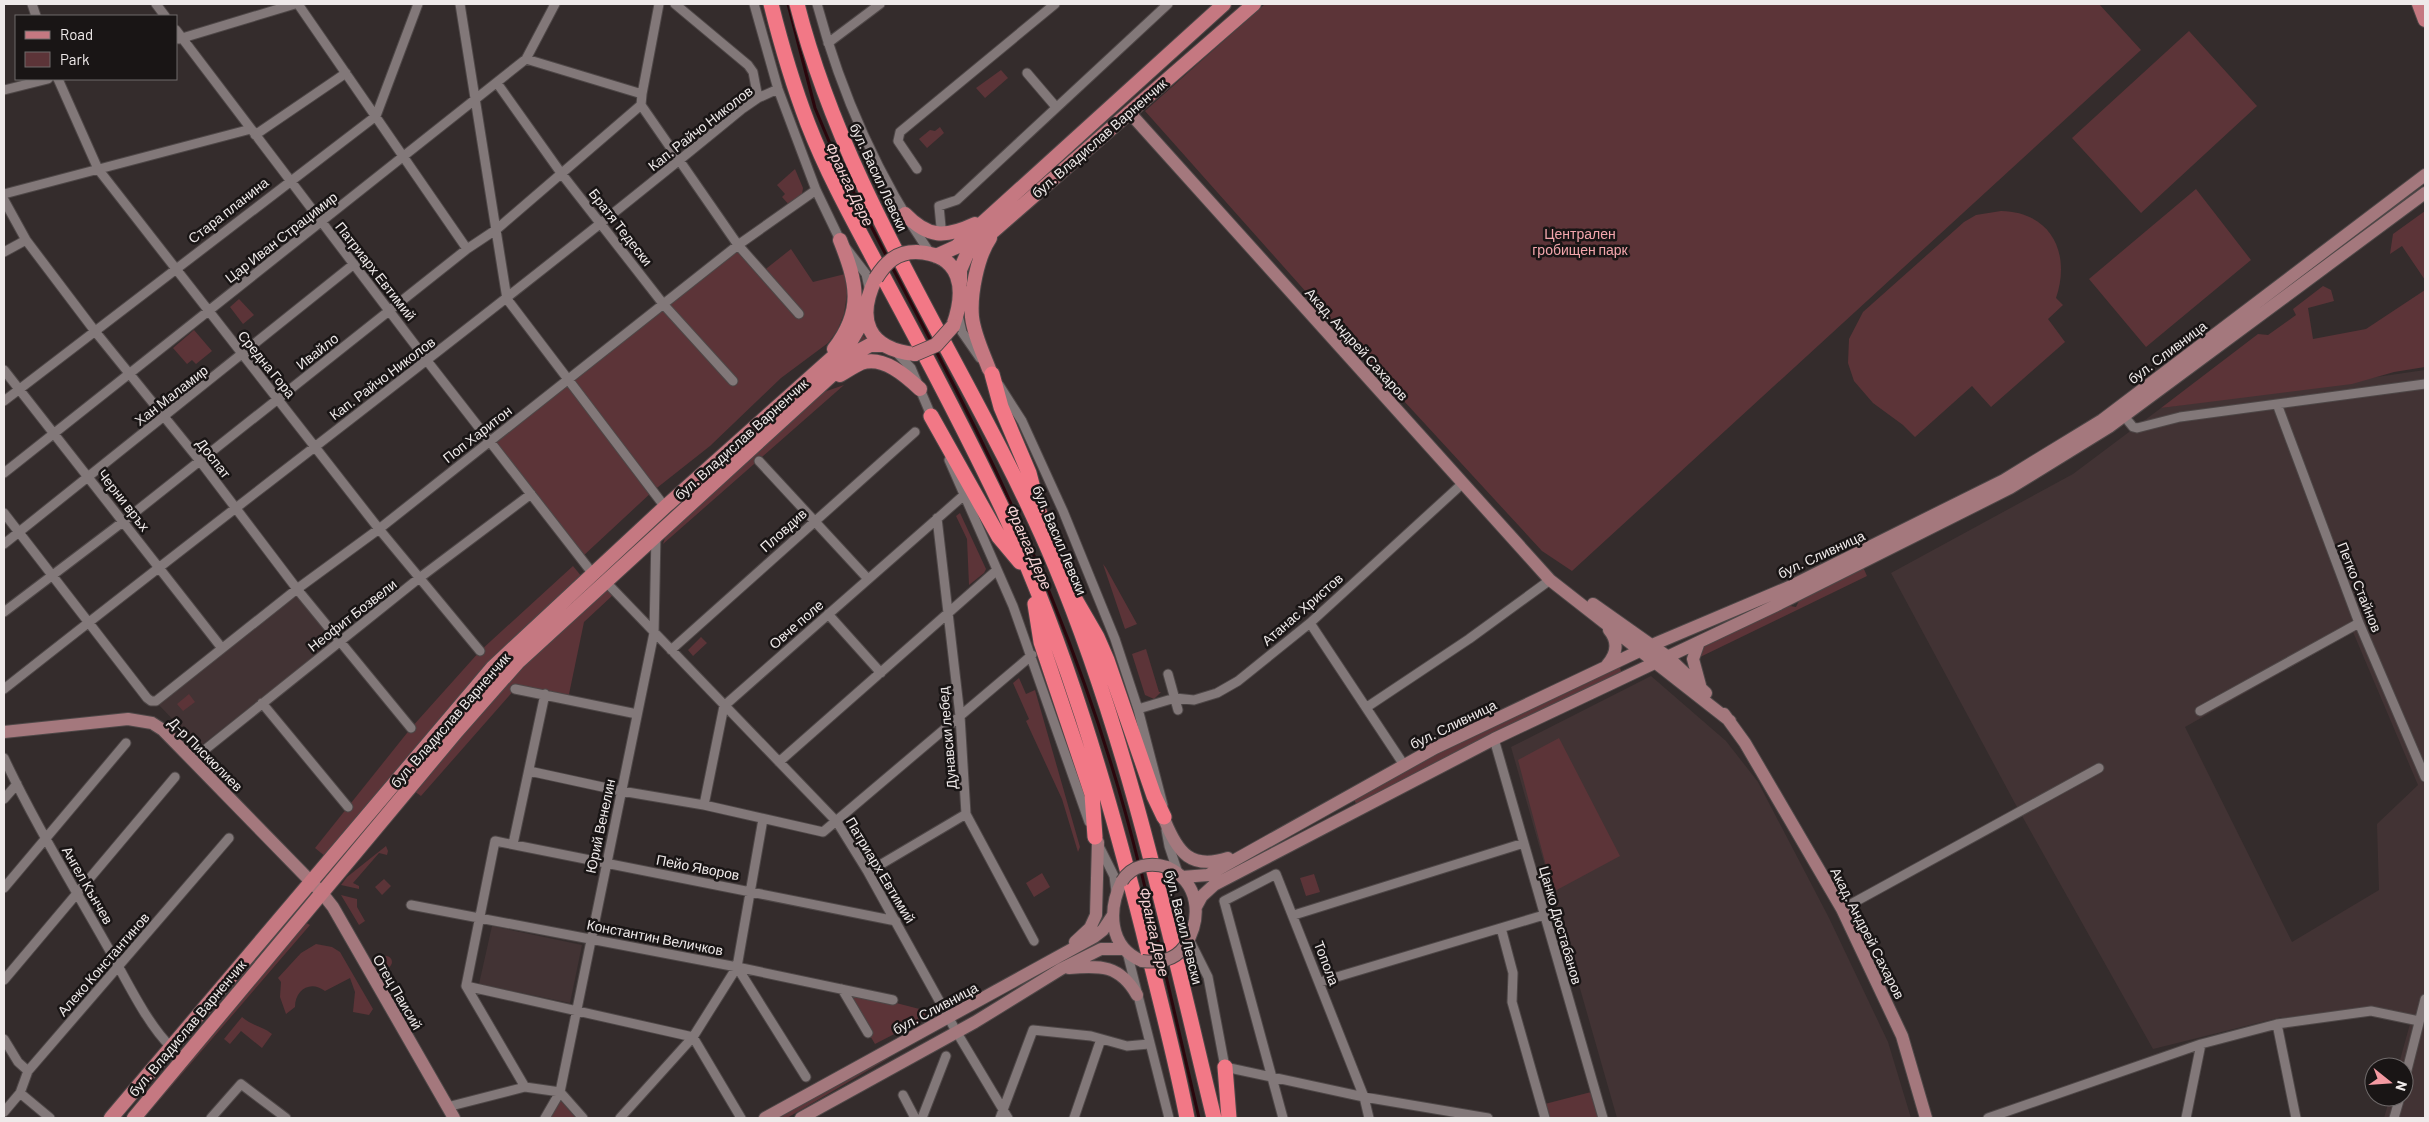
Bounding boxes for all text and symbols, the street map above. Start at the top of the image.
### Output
legend [15,15,178,80]
text: Road [60,25,93,43]
text: Park [60,50,90,68]
street label: бул. Владислав Варненчик [1028,74,1171,201]
street label: Кап. Райчо Николов [644,82,756,174]
street label: бул. Васил Левски [846,120,912,234]
water label: Франга Дере [822,139,878,229]
street label: Стара планина [184,173,272,247]
street label: Братя Тедески [586,185,656,269]
street label: Цар Иван Страцимир [221,188,341,286]
street label: Патриарх Евтимий [332,218,420,324]
park label: Централен гробищен парк [1532,225,1629,258]
street label: Акад. Андрей Сахаров [1302,284,1412,404]
street label: бул. Сливница [2124,317,2210,387]
street label: Средна Гора [235,327,299,401]
street label: Ивайло [292,329,342,373]
street label: Кап. Райчо Николов [326,333,438,423]
street label: Хан Маламир [131,361,211,429]
street label: бул. Владислав Варненчик [671,374,812,503]
street label: Поп Харитон [439,402,515,466]
street label: Доспат [193,435,235,482]
street label: Черни връх [94,466,154,534]
street label: бул. Васил Левски [1029,483,1091,597]
water label: Франга Дере [1003,502,1057,592]
street label: Пловдив [756,505,810,555]
street label: бул. Сливница [1775,526,1867,582]
street label: Петко Стайнов [2334,539,2386,635]
street label: Атанас Христов [1258,569,1346,649]
street label: Неофит Бозвели [304,575,400,655]
street label: Овче поле [765,596,827,652]
street label: бул. Владислав Варненчик [387,648,514,791]
street label: Дунавски лебед [934,686,960,790]
street label: бул. Сливница [1407,696,1499,752]
street label: Д-р Пискюлиев [165,713,247,795]
street label: Юрий Венелин [582,777,618,875]
street label: Патриарх Евтимий [843,814,919,926]
street label: Ангел Кънчев [59,843,117,927]
street label: Пейо Яворов [655,851,741,883]
street label: Цанко Дюстабанов [1536,864,1586,986]
street label: Акад. Андрей Сахаров [1827,864,1909,1002]
street label: бул. Васил Левски [1162,868,1206,986]
water label: Франга Дере [1136,886,1174,978]
street label: Алеко Константинов [53,909,153,1019]
street label: Константин Величков [585,915,725,959]
street label: Топола [1311,938,1343,988]
street label: Отец Паисий [370,951,426,1033]
street label: бул. Владислав Варненчик [125,956,250,1100]
street label: бул. Сливница [889,978,981,1038]
north arrow [2364,1057,2414,1107]
text: N [2392,1079,2411,1093]

